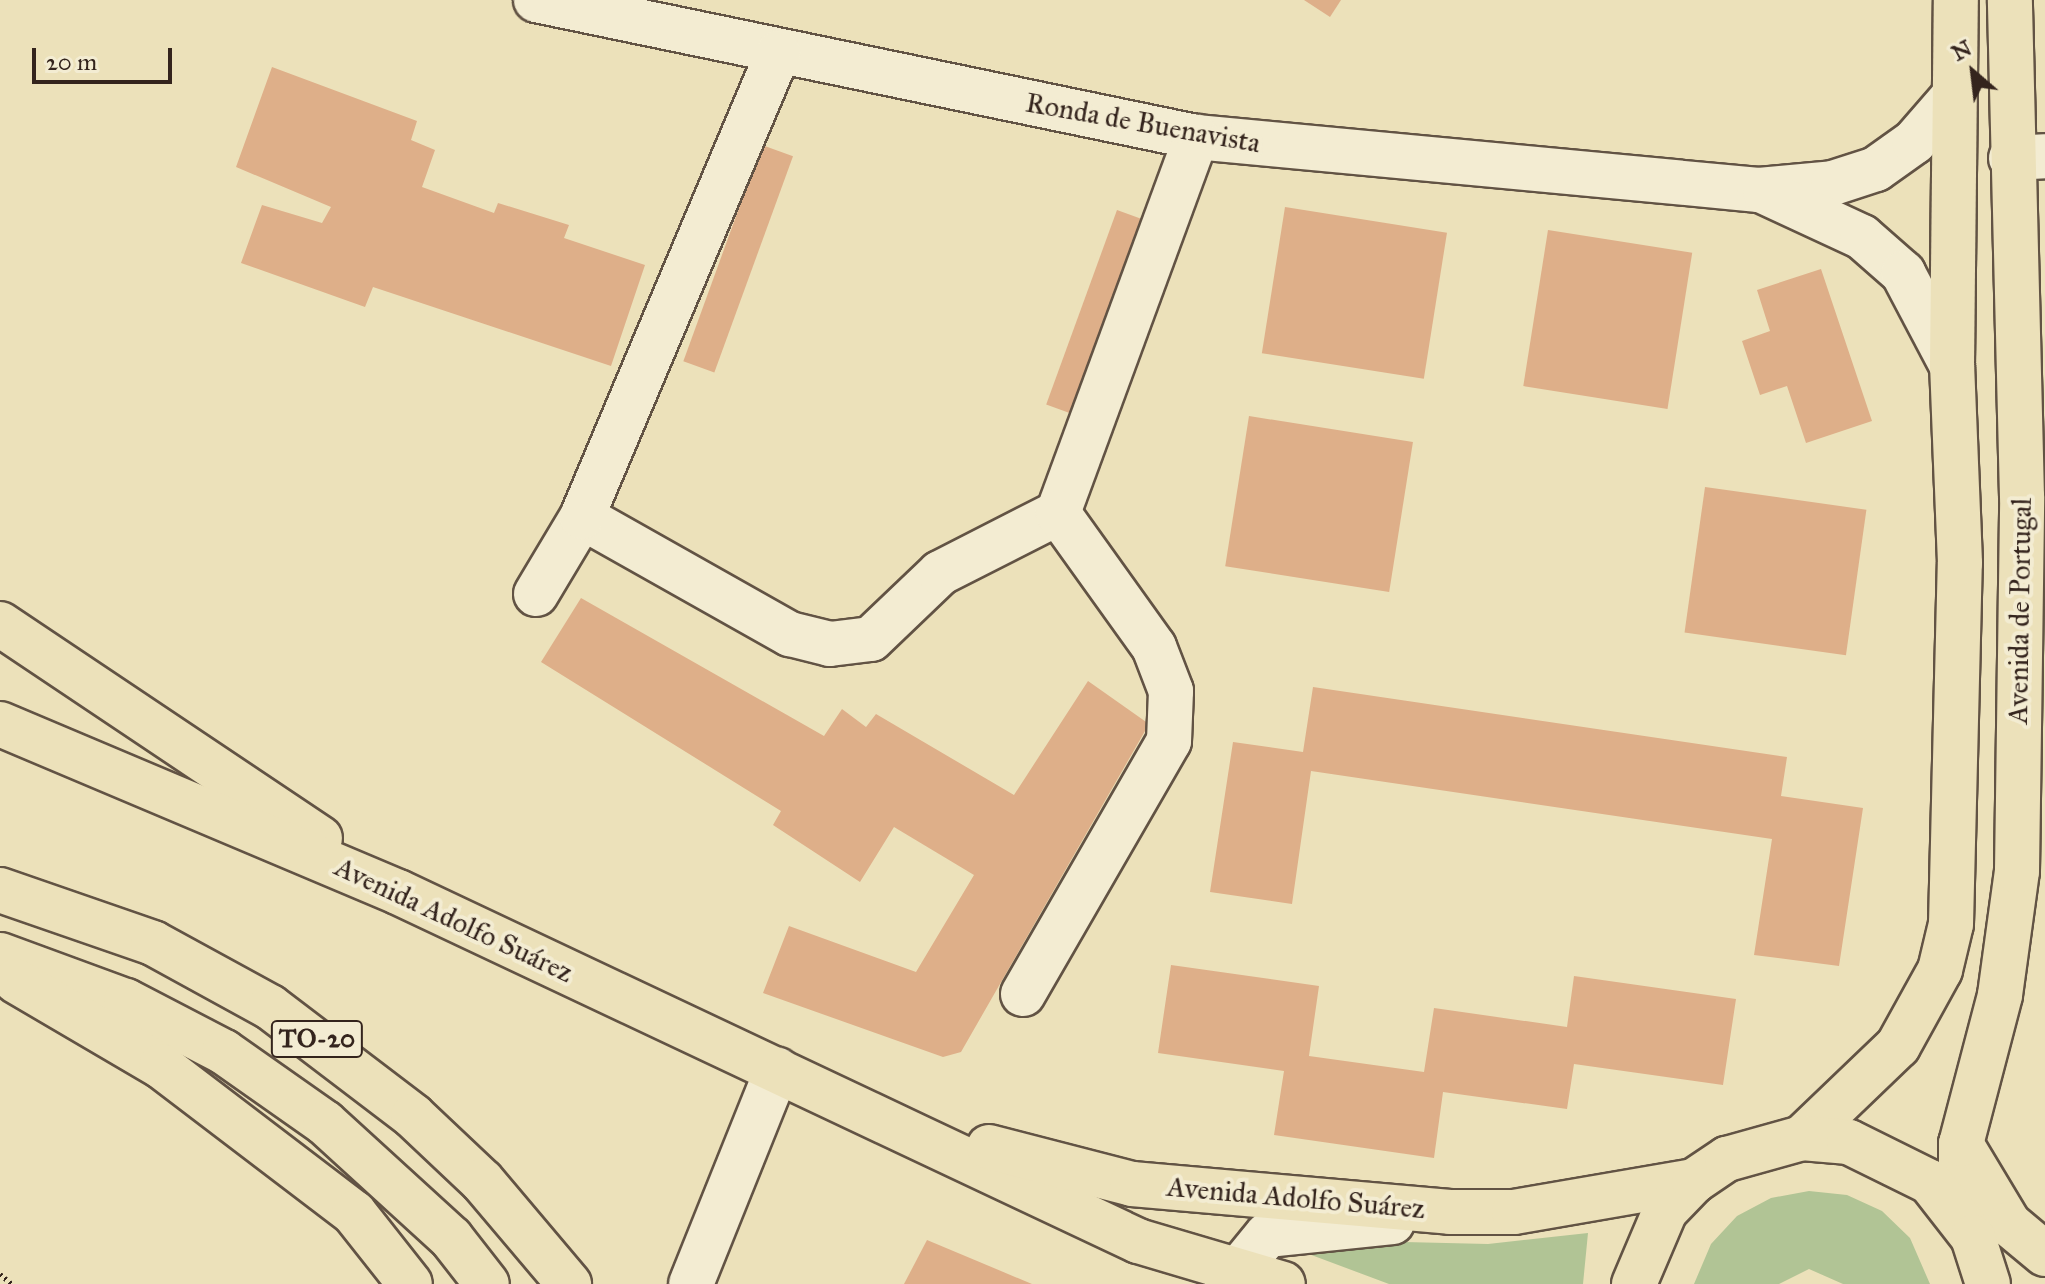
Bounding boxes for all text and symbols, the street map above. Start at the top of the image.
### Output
scale bar [36,32,176,82]
north arrow [1933,32,2013,112]
text: N [1947,34,1976,67]
text: 20 m [46,47,97,77]
street label: Ronda de Buenavista [1023,86,1263,160]
street label: Avenida de Portugal [2001,498,2039,724]
street label: Avenida Adolfo Suárez [330,850,578,990]
road number: TO-20 [269,1017,365,1061]
street label: Avenida Adolfo Suárez [1166,1170,1426,1226]

